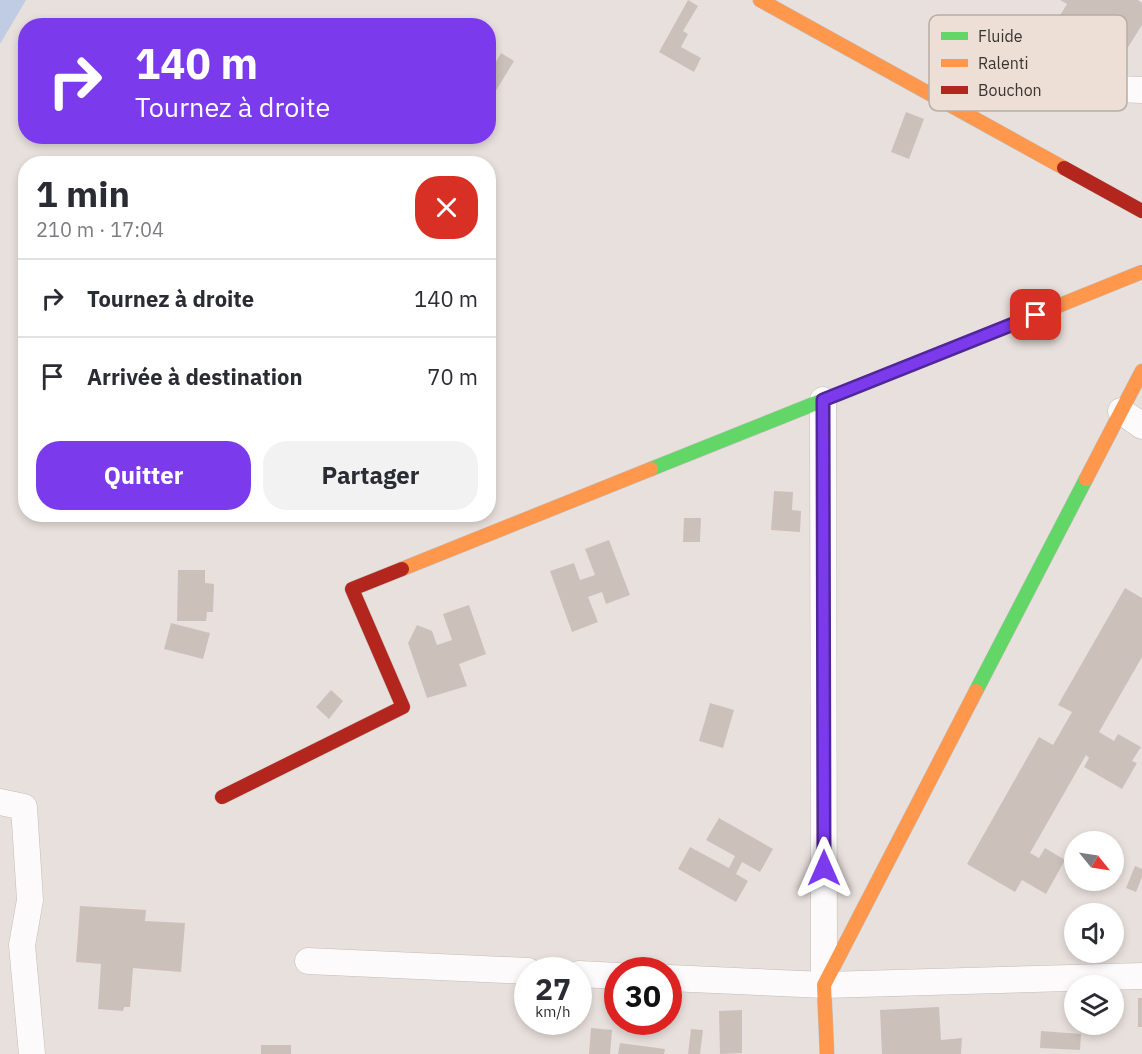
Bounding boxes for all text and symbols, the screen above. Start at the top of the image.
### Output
legend [929,15,1127,111]
text: Fluide [978,26,1023,46]
text: 140 m [135,36,258,91]
icon: right [36,42,114,120]
text: Ralenti [978,53,1028,73]
text: Bouchon [978,80,1042,100]
text: Tournez à droite [135,89,330,124]
text: 1 min [36,170,130,217]
button: close [415,176,478,239]
text: 210 m · 17:04 [36,216,164,243]
icon: right [36,282,69,315]
text: Tournez à droite [87,284,254,313]
text: 140 m [414,284,478,313]
pin [1010,289,1061,340]
icon: arrive [1019,298,1052,331]
icon: arrive [36,360,69,393]
text: Arrivée à destination [87,362,303,391]
text: 70 m [427,362,478,391]
button: Quitter [36,441,251,510]
button: Partager [263,441,478,510]
north arrow [1064,831,1124,891]
map controls [1064,831,1124,1035]
position arrow [792,836,856,900]
button: sound [1064,903,1124,963]
speed limit sign: 30 [604,957,682,1035]
text: 27 [535,969,571,1008]
button: layers [1064,975,1124,1035]
text: km/h [535,1002,571,1021]

